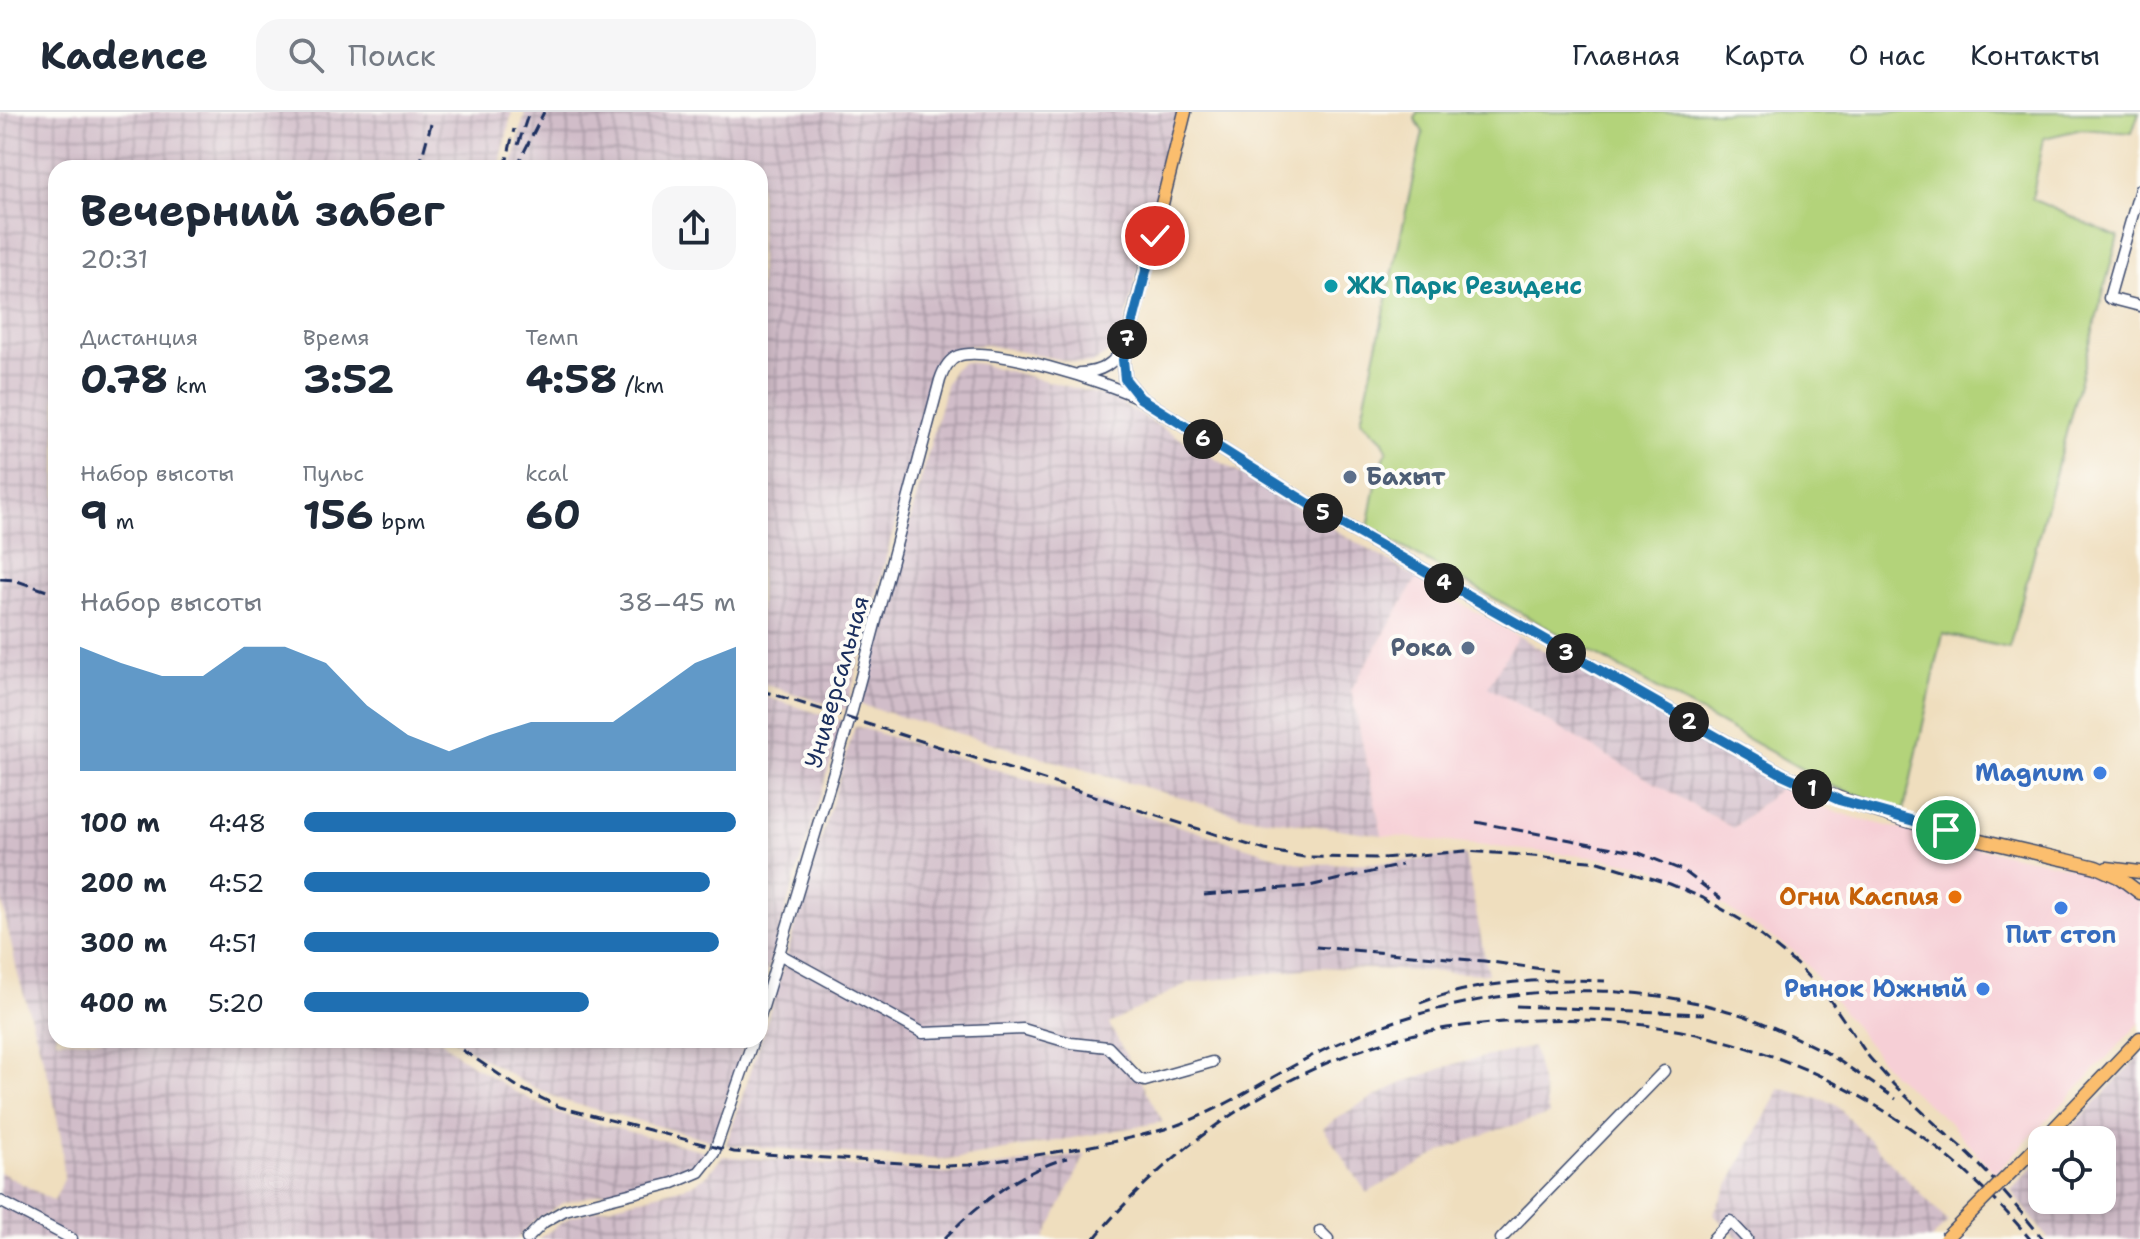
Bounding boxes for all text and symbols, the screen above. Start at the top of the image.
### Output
search box [256,19,816,91]
text: Kadence [40,30,208,81]
icon: search [284,33,328,77]
text: Поиск [348,35,436,76]
text: Главная [1572,36,1680,74]
text: Карта [1724,36,1804,74]
text: О нас [1848,36,1926,74]
text: Контакты [1970,36,2100,74]
text: Вечерний забег [80,181,445,240]
button: share [652,186,736,270]
pin [1121,202,1189,270]
icon: check [1133,214,1177,258]
text: 20:31 [80,241,148,276]
place label: ЖК Парк Резиденс [1347,270,1582,302]
marker: ЖК Парк Резиденс [1322,277,1340,295]
pin: 7 [1107,319,1147,359]
text: Дистанция [80,323,198,352]
text: Время [303,323,370,352]
text: Темп [525,323,579,352]
text: 7 [1119,324,1135,353]
text: 0.78 [80,352,168,406]
text: 3:52 [303,352,394,406]
text: 4:58 [525,352,617,406]
text: km [168,371,207,400]
text: /km [617,371,664,400]
pin: 6 [1183,419,1223,459]
text: 6 [1195,424,1211,453]
text: Набор высоты [80,459,234,488]
text: Пульс [303,459,364,488]
text: kcal [525,459,568,488]
place label: Бахыт [1366,461,1446,493]
marker: Бахыт [1341,468,1359,486]
text: 9 [80,488,108,542]
text: 156 [303,488,374,542]
text: 60 [525,488,581,542]
pin: 5 [1303,493,1343,533]
text: 5 [1316,498,1330,527]
text: m [108,507,134,536]
text: bpm [374,507,426,536]
pin: 4 [1424,563,1464,603]
text: 4 [1436,568,1452,597]
text: Набор высоты [80,584,262,619]
text: 38–45 m [617,584,736,619]
street label: Универсальная [797,592,877,772]
place label: Рока [1391,632,1453,664]
pin: 3 [1546,633,1586,673]
text: 3 [1558,638,1574,667]
marker: Рока [1459,639,1477,657]
pin: 2 [1669,702,1709,742]
text: 2 [1681,707,1697,736]
place label: Magnum [1975,757,2084,789]
marker: Magnum [2091,764,2109,782]
pin: 1 [1792,769,1832,809]
text: 1 [1807,774,1817,803]
pin [1912,796,1980,864]
text: 100 m [80,805,160,840]
text: 4:48 [208,805,267,840]
icon: arrive [1924,808,1968,852]
text: 200 m [80,865,167,900]
text: 4:52 [208,865,264,900]
place label: Огни Каспия [1779,881,1939,913]
marker: Огни Каспия [1946,888,1964,906]
marker: Пит стоп [2052,899,2070,917]
place label: Пит стоп [2006,919,2116,951]
text: 300 m [80,925,167,960]
text: 4:51 [208,925,257,960]
place label: Рынок Южный [1784,973,1967,1005]
marker: Рынок Южный [1974,980,1992,998]
text: 400 m [80,985,167,1020]
text: 5:20 [208,985,264,1020]
map controls [2028,1126,2116,1214]
button: locate [2028,1126,2116,1214]

